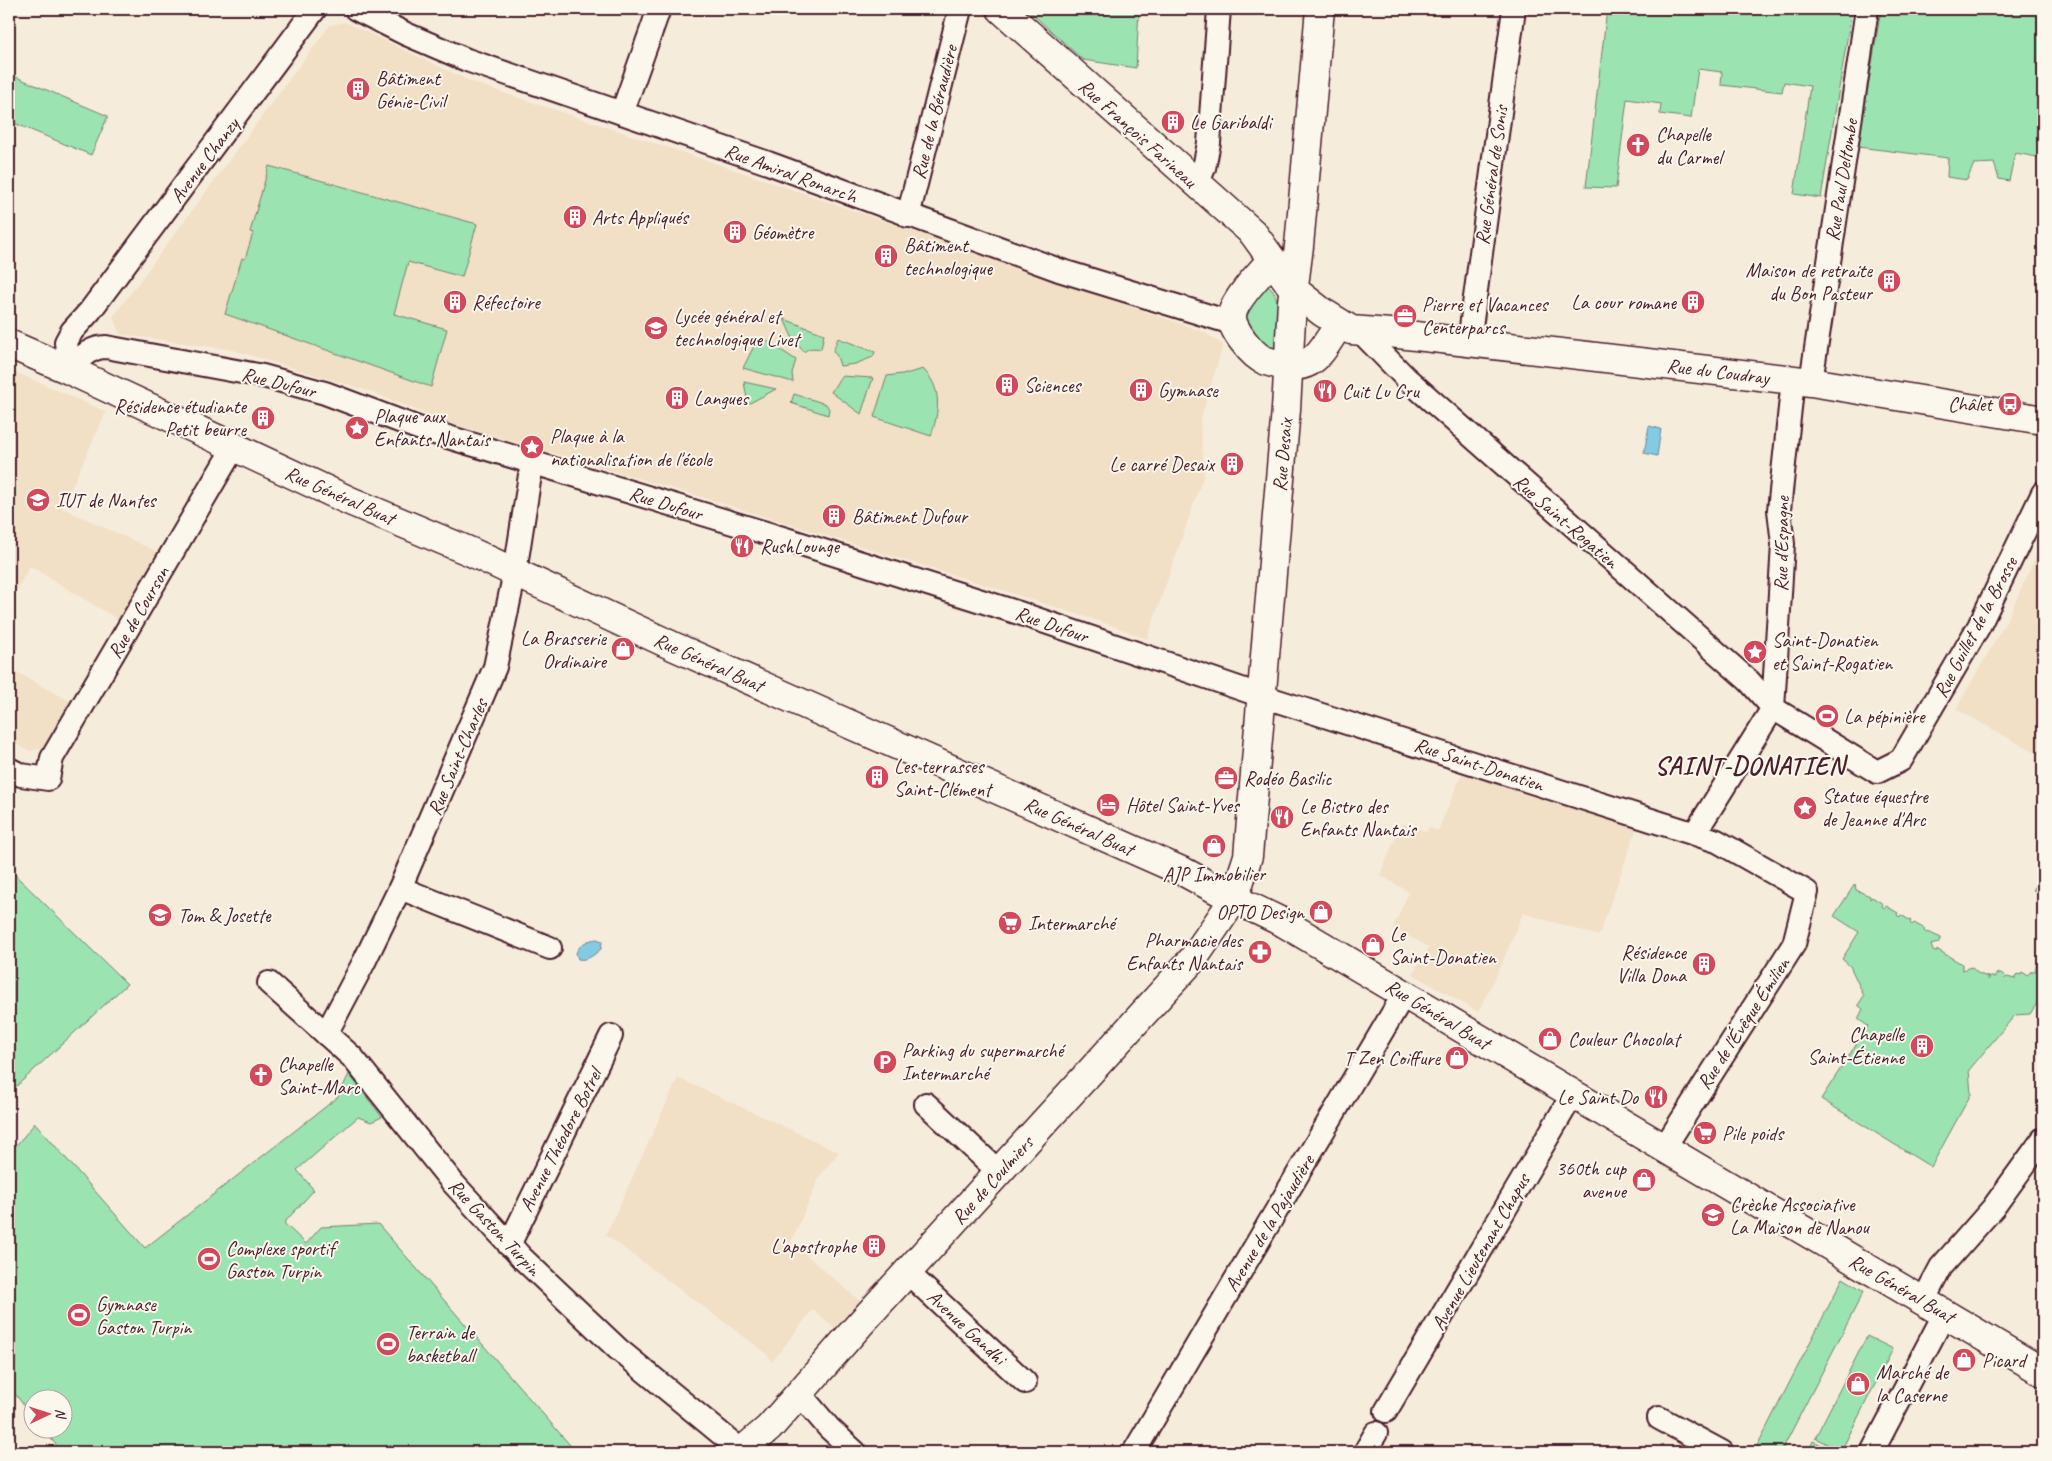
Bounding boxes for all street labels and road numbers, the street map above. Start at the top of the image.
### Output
street label: Rue de la Béraudière [906,41,964,182]
street label: Rue François Farineau [1073,74,1203,194]
street label: Rue Général de Sonis [1469,102,1514,246]
street label: Avenue Chanzy [164,111,246,208]
street label: Rue Paul Deltombe [1820,116,1864,243]
street label: Rue Amiral Ronarc'h [721,138,862,210]
street label: Rue du Coudray [1665,353,1773,390]
street label: Rue Dufour [239,361,320,404]
street label: Rue Desaix [1267,415,1298,493]
street label: Rue Général Buat [281,460,402,532]
street label: Rue Saint-Rogatien [1508,469,1624,575]
street label: Rue Dufour [626,481,707,527]
street label: Rue d'Espagne [1768,495,1795,592]
street label: Rue Guillet de la Brosse [1928,551,2024,702]
street label: Rue de Courson [102,561,175,663]
street label: Rue Dufour [1012,600,1093,649]
street label: Rue Général Buat [650,627,771,699]
street label: Rue Saint-Charles [422,693,494,819]
street label: Rue Saint-Donatien [1411,732,1548,797]
street label: Rue Général Buat [1020,791,1141,863]
street label: Rue de l'Évêque Émilien [1691,952,1796,1094]
street label: Rue Général Buat [1381,973,1497,1057]
street label: Avenue Théodore Botrel [514,1061,609,1216]
street label: Rue de Coulmiers [946,1129,1040,1230]
street label: Avenue de la Pajaudière [1219,1149,1321,1296]
street label: Avenue Lieutenant Chapus [1426,1168,1536,1335]
street label: Rue Gaston Turpin [443,1173,547,1282]
street label: Rue Général Buat [1845,1248,1962,1330]
street label: Avenue Gandhi [922,1284,1013,1372]

